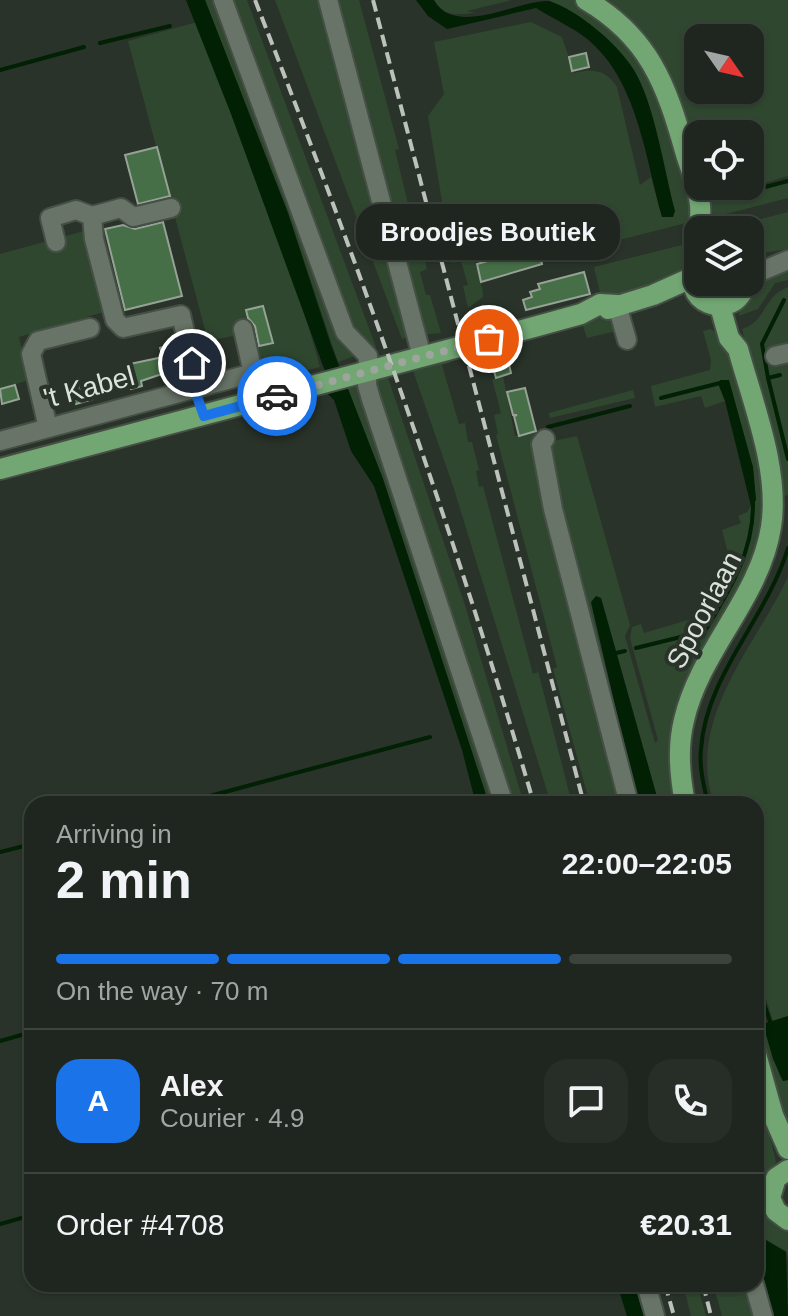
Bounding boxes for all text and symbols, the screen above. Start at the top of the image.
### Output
north arrow [684,24,764,104]
map controls [684,24,764,296]
button: locate [684,120,764,200]
callout: Broodjes Boutiek [357,203,621,259]
button: layers [684,216,764,296]
text: Broodjes Boutiek [380,217,596,247]
pin [455,305,523,373]
icon: bag [467,317,511,361]
pin [158,329,226,397]
icon: home [170,341,214,385]
courier [237,356,317,436]
street label: 't Kabel [40,360,138,414]
icon: car [255,374,299,418]
street label: Spoorlaan [660,546,748,674]
text: Arriving in [56,819,172,849]
text: 22:00–22:05 [562,847,732,880]
text: 2 min [56,851,192,909]
text: On the way · 70 m [56,976,268,1006]
button: chat [544,1059,628,1143]
button: phone [648,1059,732,1143]
text: Alex [160,1069,223,1102]
text: A [87,1084,109,1117]
text: Courier · 4.9 [160,1103,305,1133]
text: Order #4708 [56,1208,224,1241]
text: €20.31 [640,1208,732,1241]

